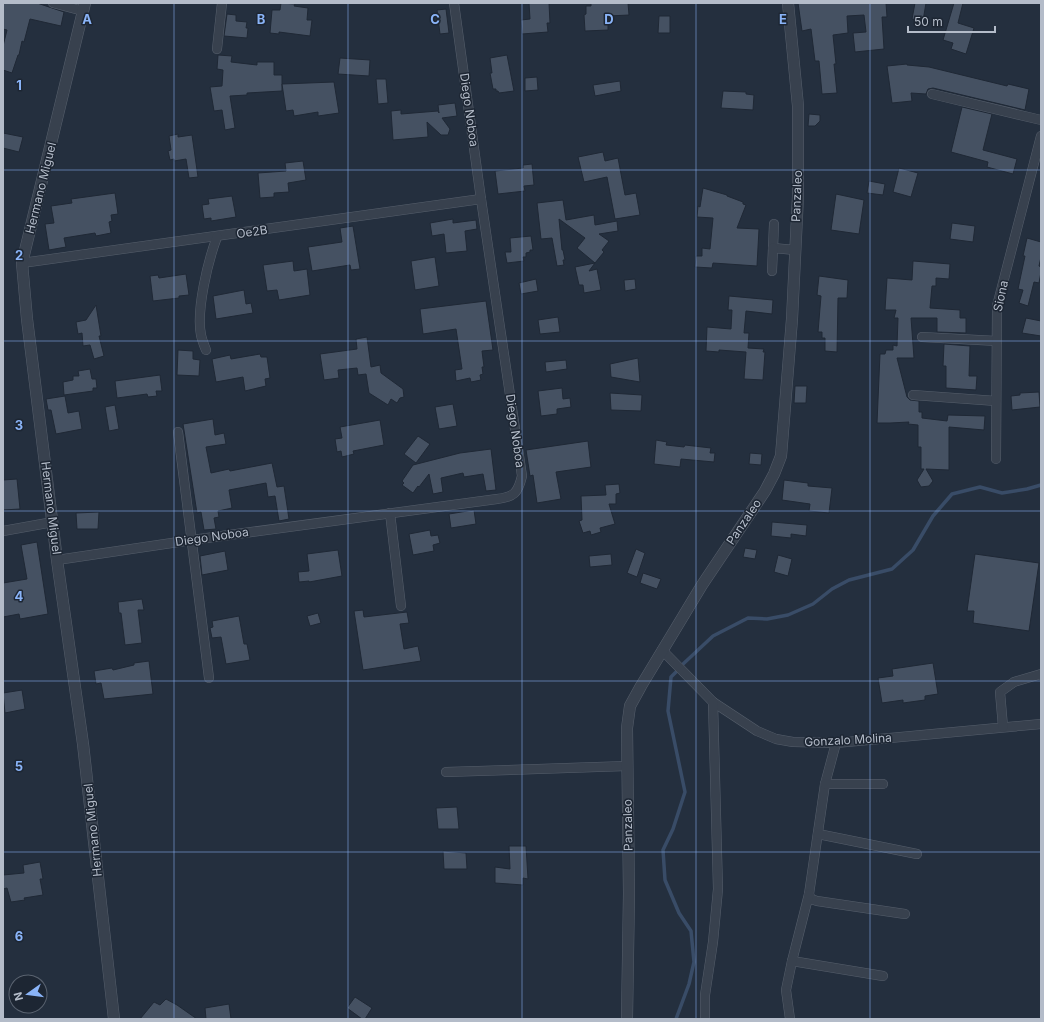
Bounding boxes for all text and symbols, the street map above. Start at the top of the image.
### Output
scale bar [908,8,995,34]
text: A [82,11,92,27]
text: B [257,11,266,27]
text: C [430,11,440,27]
text: D [604,11,614,27]
text: E [779,11,787,27]
text: 50 m [914,14,943,29]
street label: Diego Noboa [457,72,482,148]
text: 1 [16,77,22,93]
street label: Hermano Miguel [22,141,59,235]
street label: Panzaleo [788,170,805,222]
street label: Oe2B [235,222,269,241]
text: 2 [15,247,23,263]
street label: Siona [990,279,1011,313]
street label: Diego Noboa [503,393,528,469]
text: 3 [15,417,23,433]
street label: Hermano Miguel [38,461,65,555]
street label: Panzaleo [723,496,764,547]
street label: Diego Noboa [174,524,250,549]
text: 4 [15,588,24,604]
street label: Gonzalo Molina [804,730,892,749]
text: 5 [15,758,23,774]
street label: Hermano Miguel [80,783,105,877]
street label: Panzaleo [620,799,635,851]
text: 6 [15,928,23,944]
north arrow [8,974,48,1014]
text: N [10,991,26,1002]

